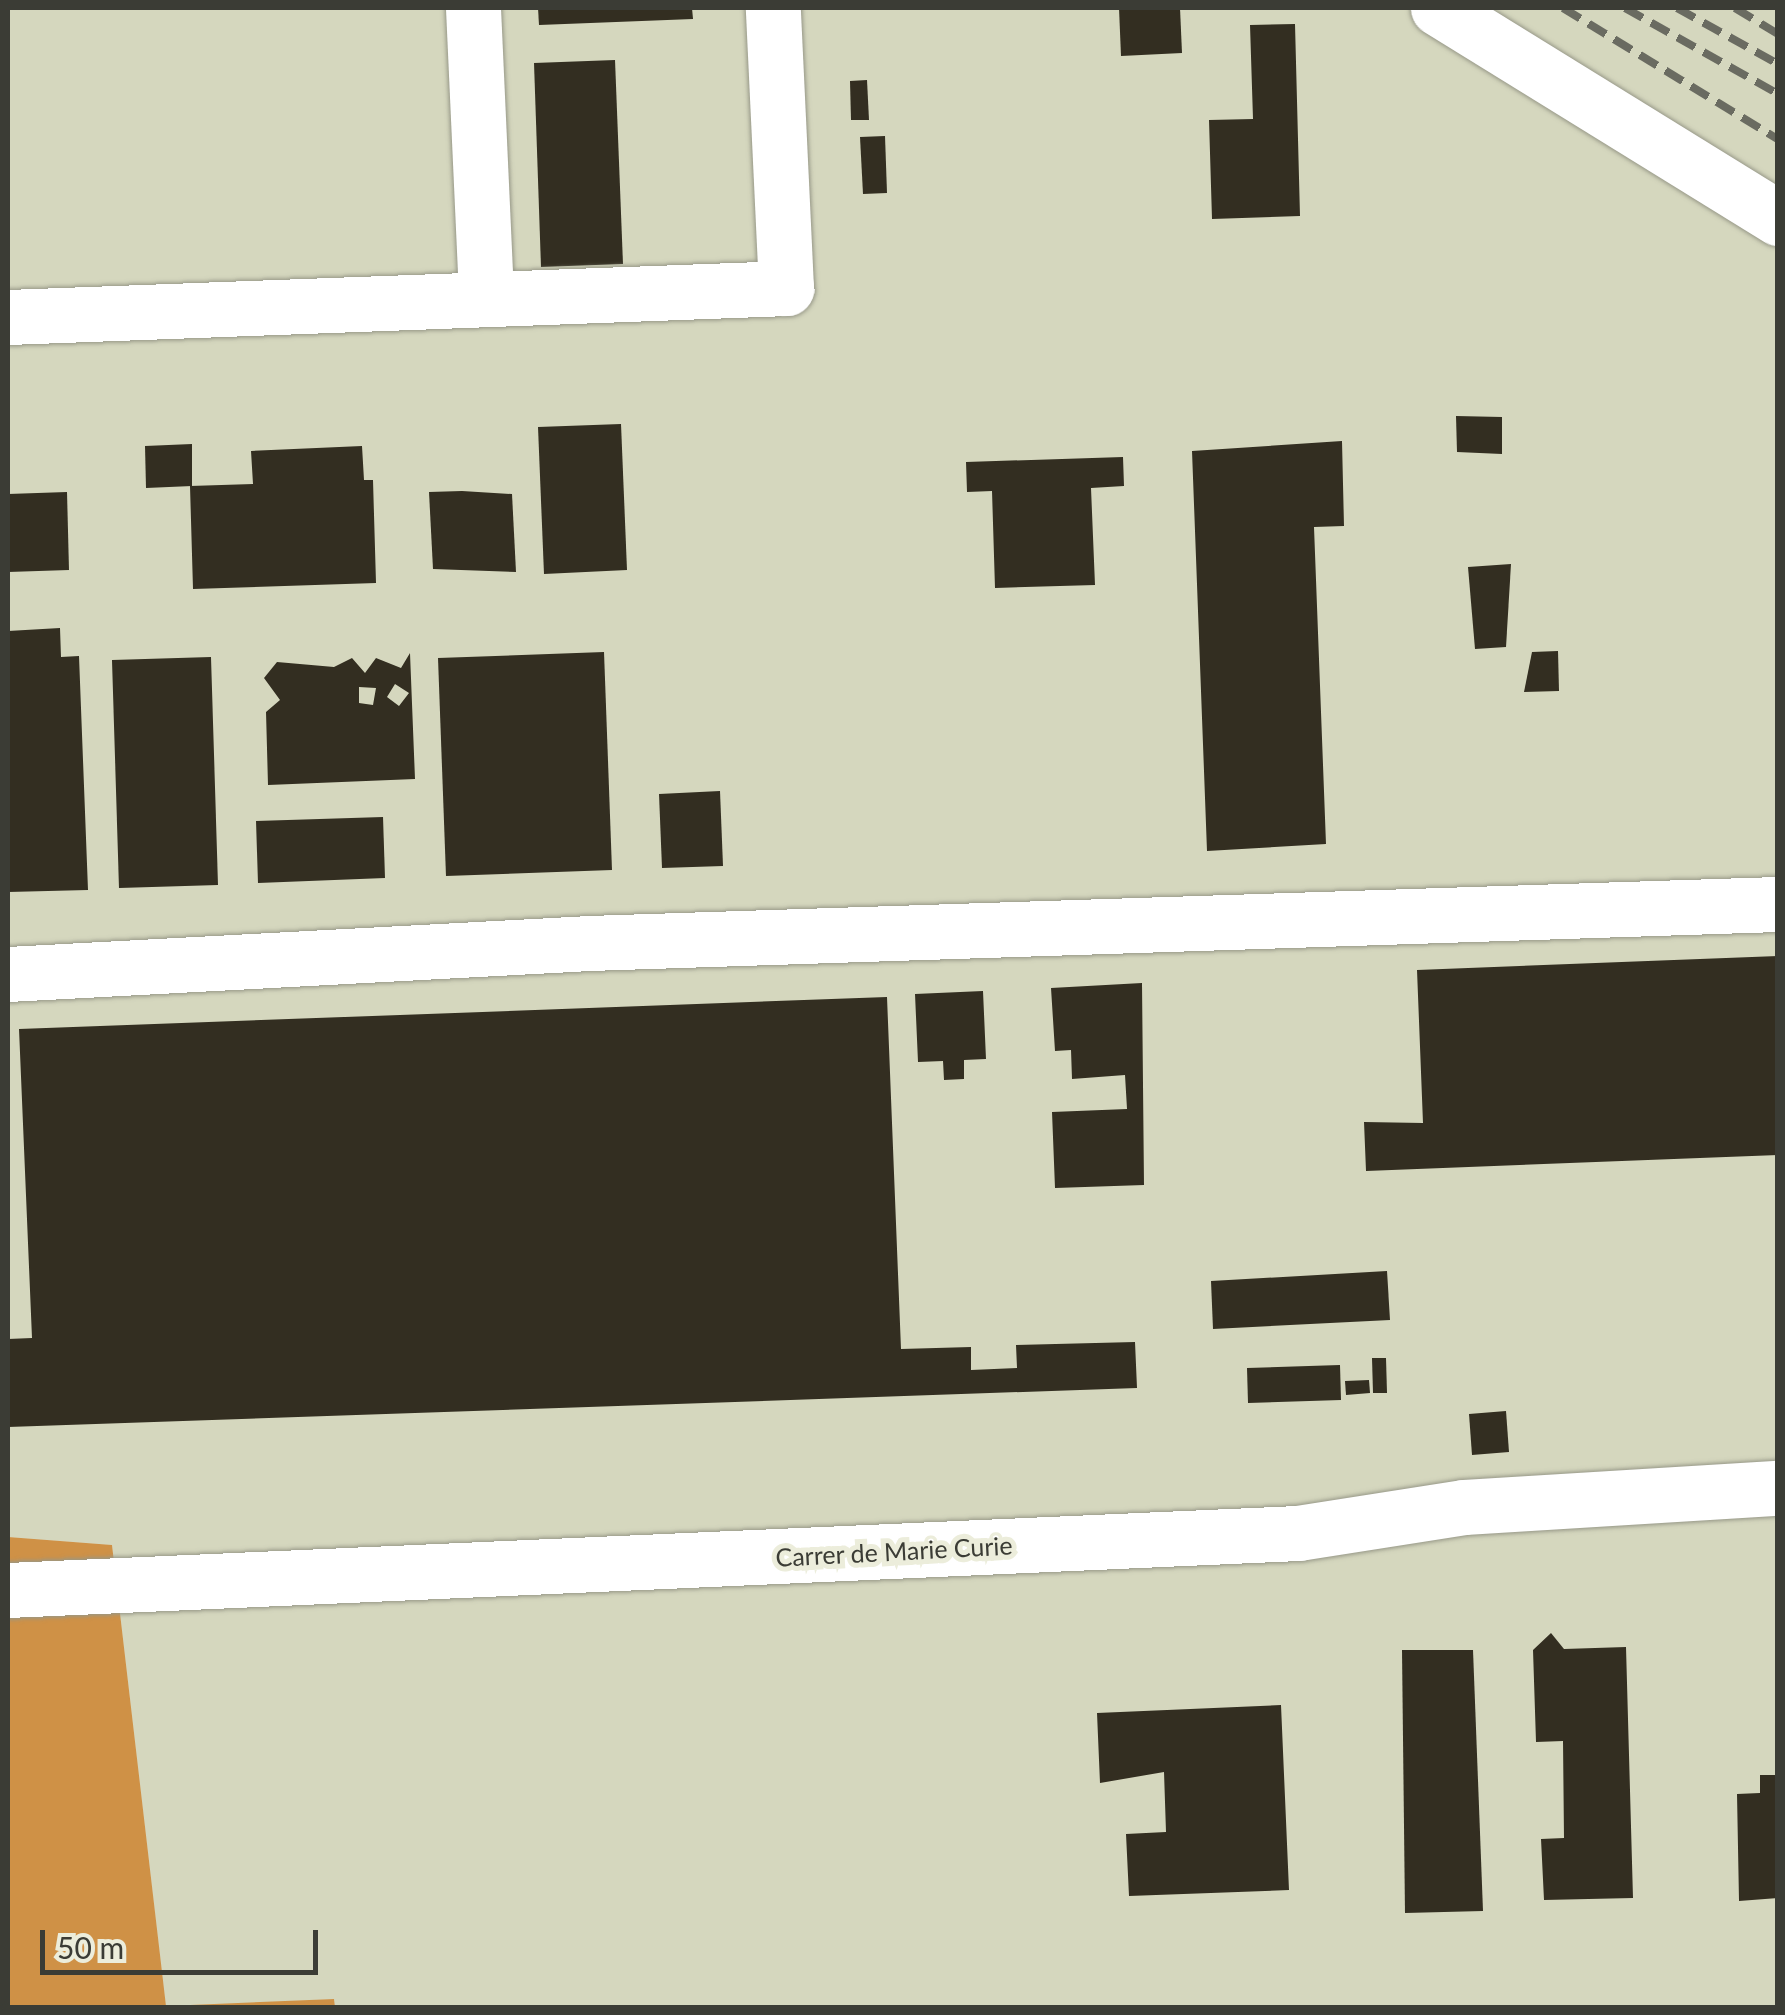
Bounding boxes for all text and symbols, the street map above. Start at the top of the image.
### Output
street label: Carrer de Marie Curie [774,1530,1014,1572]
scale bar [45,1910,322,1972]
text: 50 m [57,1929,124,1965]

